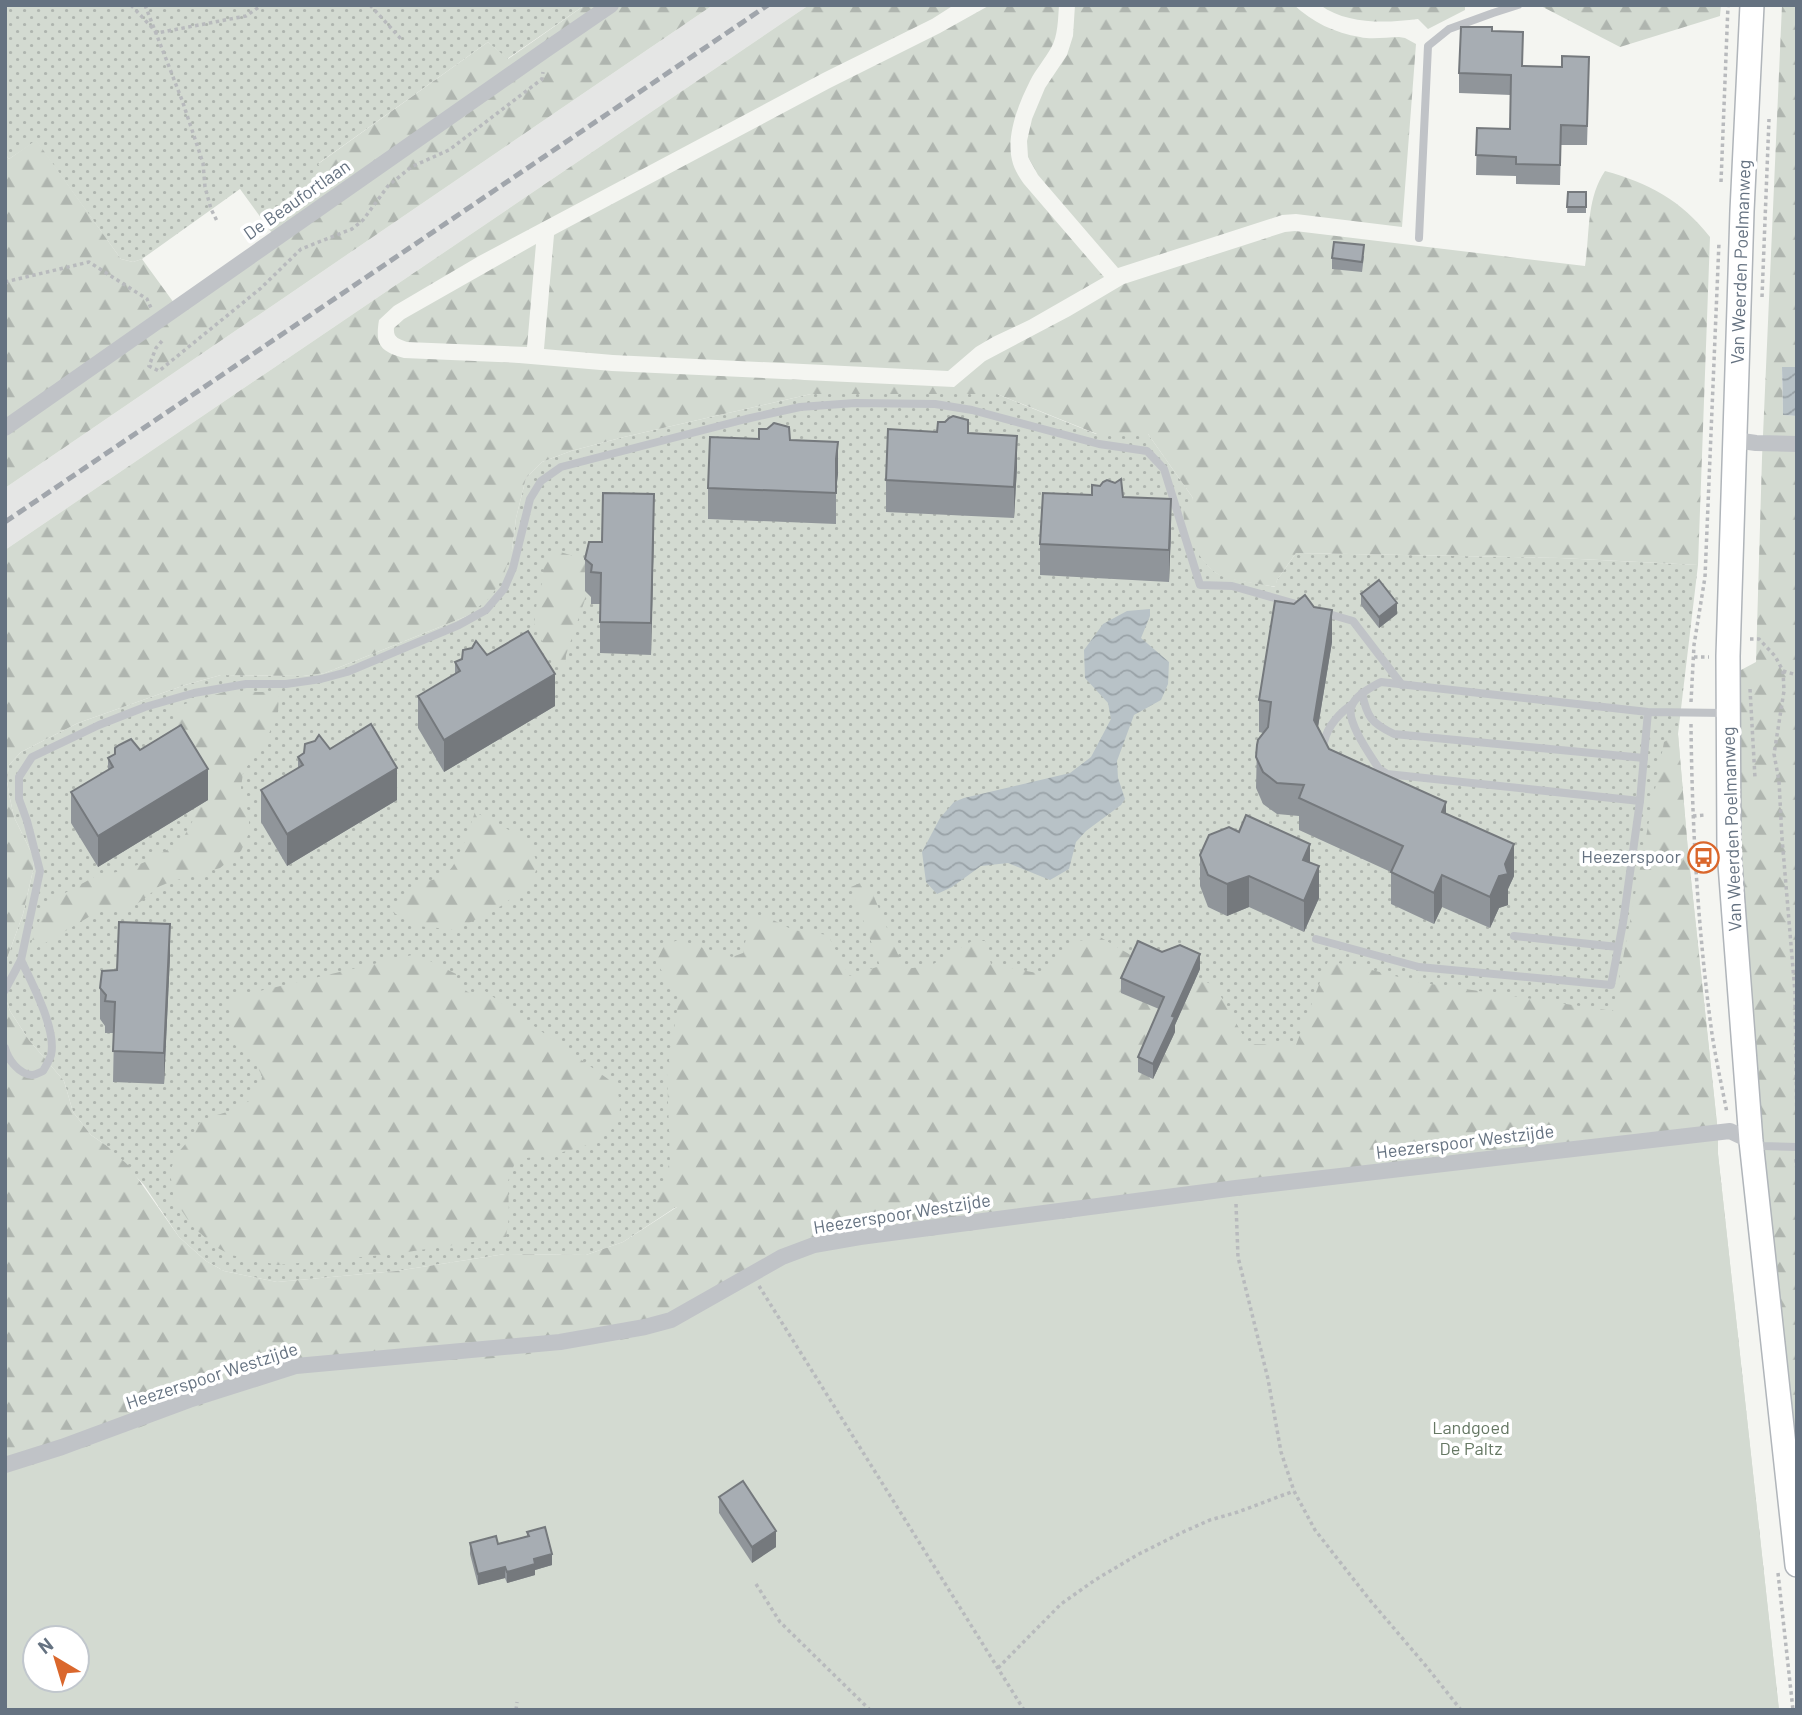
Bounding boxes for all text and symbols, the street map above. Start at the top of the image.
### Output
street label: De Beaufortlaan [239,154,354,244]
street label: Van Weerden Poelmanweg [1725,159,1755,365]
street label: Van Weerden Poelmanweg [1716,726,1746,932]
bus stop icon: Heezerspoor [1687,840,1721,874]
place label: Heezerspoor [1581,845,1681,867]
street label: Heezerspoor Westzijde [1375,1119,1555,1163]
street label: Heezerspoor Westzijde [812,1188,992,1238]
street label: Heezerspoor Westzijde [123,1337,300,1413]
park label: Landgoed De Paltz [1432,1416,1510,1459]
north arrow [21,1624,91,1694]
text: N [33,1632,57,1658]

